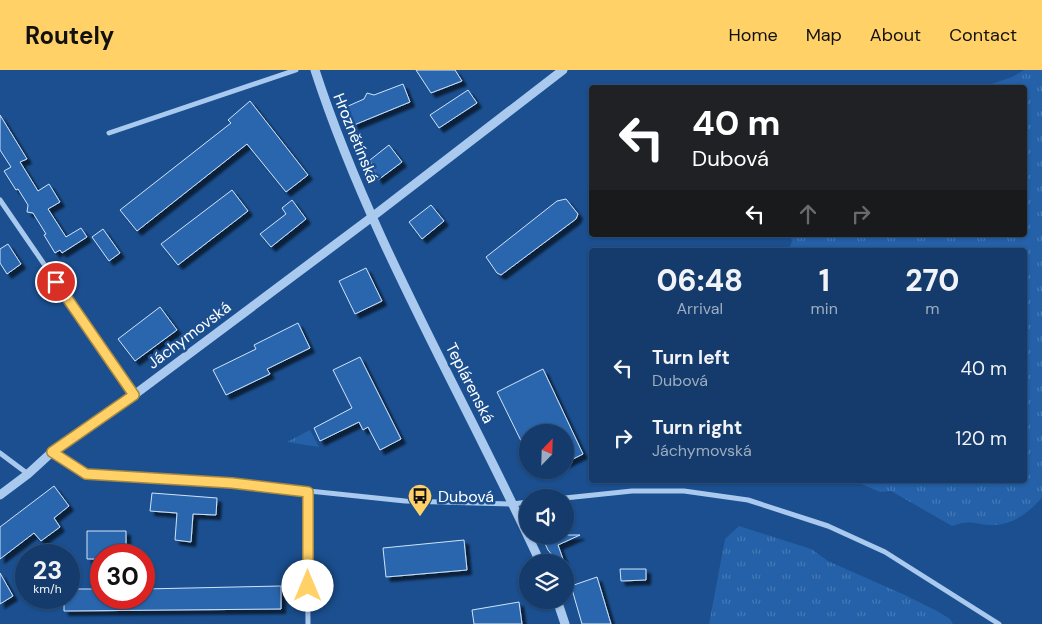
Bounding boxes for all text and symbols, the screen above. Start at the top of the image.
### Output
text: Routely [25,20,114,51]
text: Home [728,23,778,47]
text: Map [806,23,842,47]
text: About [870,23,921,47]
text: Contact [949,23,1017,47]
street label: Hroznětínská [328,90,384,186]
text: 40 m [692,100,781,146]
icon: left [609,105,674,170]
text: Dubová [692,144,769,173]
icon: left [741,200,769,228]
icon: ahead [794,200,822,228]
icon: right [847,200,875,228]
pin [35,261,77,303]
text: 06:48 [656,261,743,300]
text: 1 [819,261,830,300]
text: 270 [905,261,960,300]
icon: arrive [42,268,70,296]
street label: Jáchymovská [143,297,235,373]
text: Arrival [676,298,723,319]
text: min [811,298,838,319]
text: m [925,298,940,319]
street label: Teplárenská [441,339,499,427]
text: Turn left [652,345,730,370]
icon: left [609,354,637,382]
text: 40 m [960,356,1007,381]
text: Dubová [652,370,708,391]
text: Turn right [652,415,742,440]
north arrow [519,424,574,479]
map controls [519,424,574,609]
icon: right [609,424,637,452]
text: 120 m [955,426,1007,451]
text: Jáchymovská [652,440,752,461]
bus stop icon: Dubová [407,483,433,517]
place label: Dubová [438,486,494,507]
button: sound [519,489,574,544]
speed limit sign: 30 [90,544,155,609]
text: 23 [33,554,62,587]
button: layers [519,554,574,609]
position arrow [281,559,333,611]
text: km/h [33,581,62,597]

